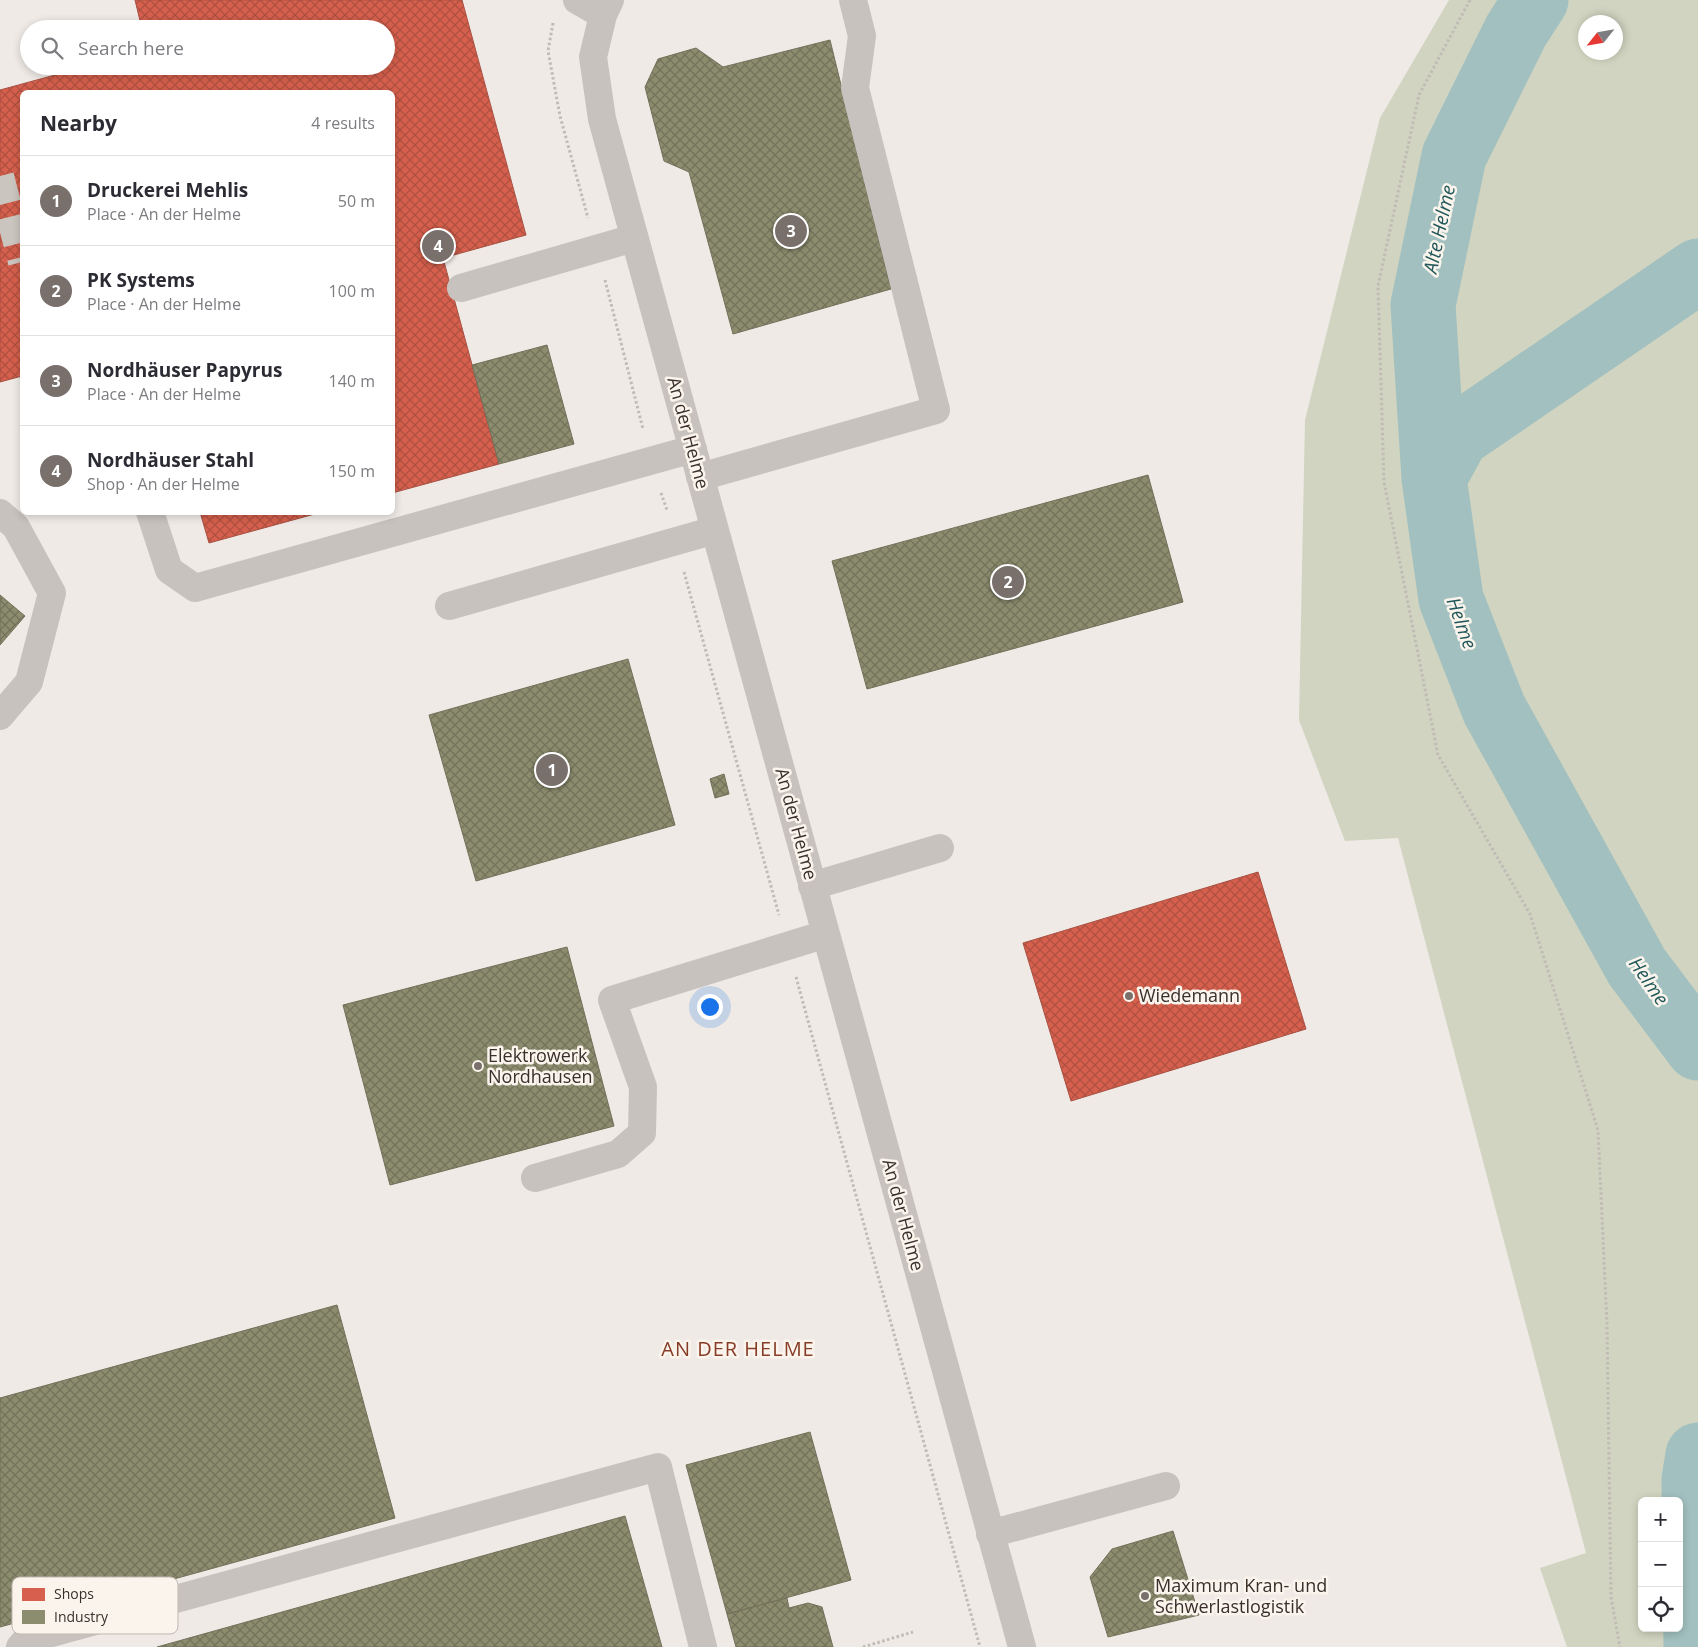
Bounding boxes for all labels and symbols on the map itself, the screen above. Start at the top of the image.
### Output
north arrow [1578,15,1623,60]
water label: Alte Helme [1417,183,1461,277]
pin: 3 [775,212,807,250]
pin: 4 [422,227,454,265]
street label: An der Helme [662,374,715,491]
pin: 2 [992,563,1024,601]
water label: Helme [1441,594,1483,652]
pin: 1 [536,751,568,789]
street label: An der Helme [770,765,823,882]
water label: Helme [1623,952,1675,1010]
place label: Wiedemann [1139,983,1240,1007]
marker: Wiedemann [1123,990,1135,1002]
your location [697,994,723,1020]
place label: Elektrowerk Nordhausen [488,1043,593,1088]
marker: Elektrowerk Nordhausen [472,1060,484,1072]
street label: An der Helme [877,1156,930,1273]
district label: AN DER HELME [661,1335,815,1362]
place label: Maximum Kran- und Schwerlastlogistik [1155,1573,1327,1618]
legend [12,1577,178,1634]
text: Shops [54,1584,94,1603]
marker: Maximum Kran- und Schwerlastlogistik [1139,1590,1151,1602]
text: Industry [54,1607,109,1626]

